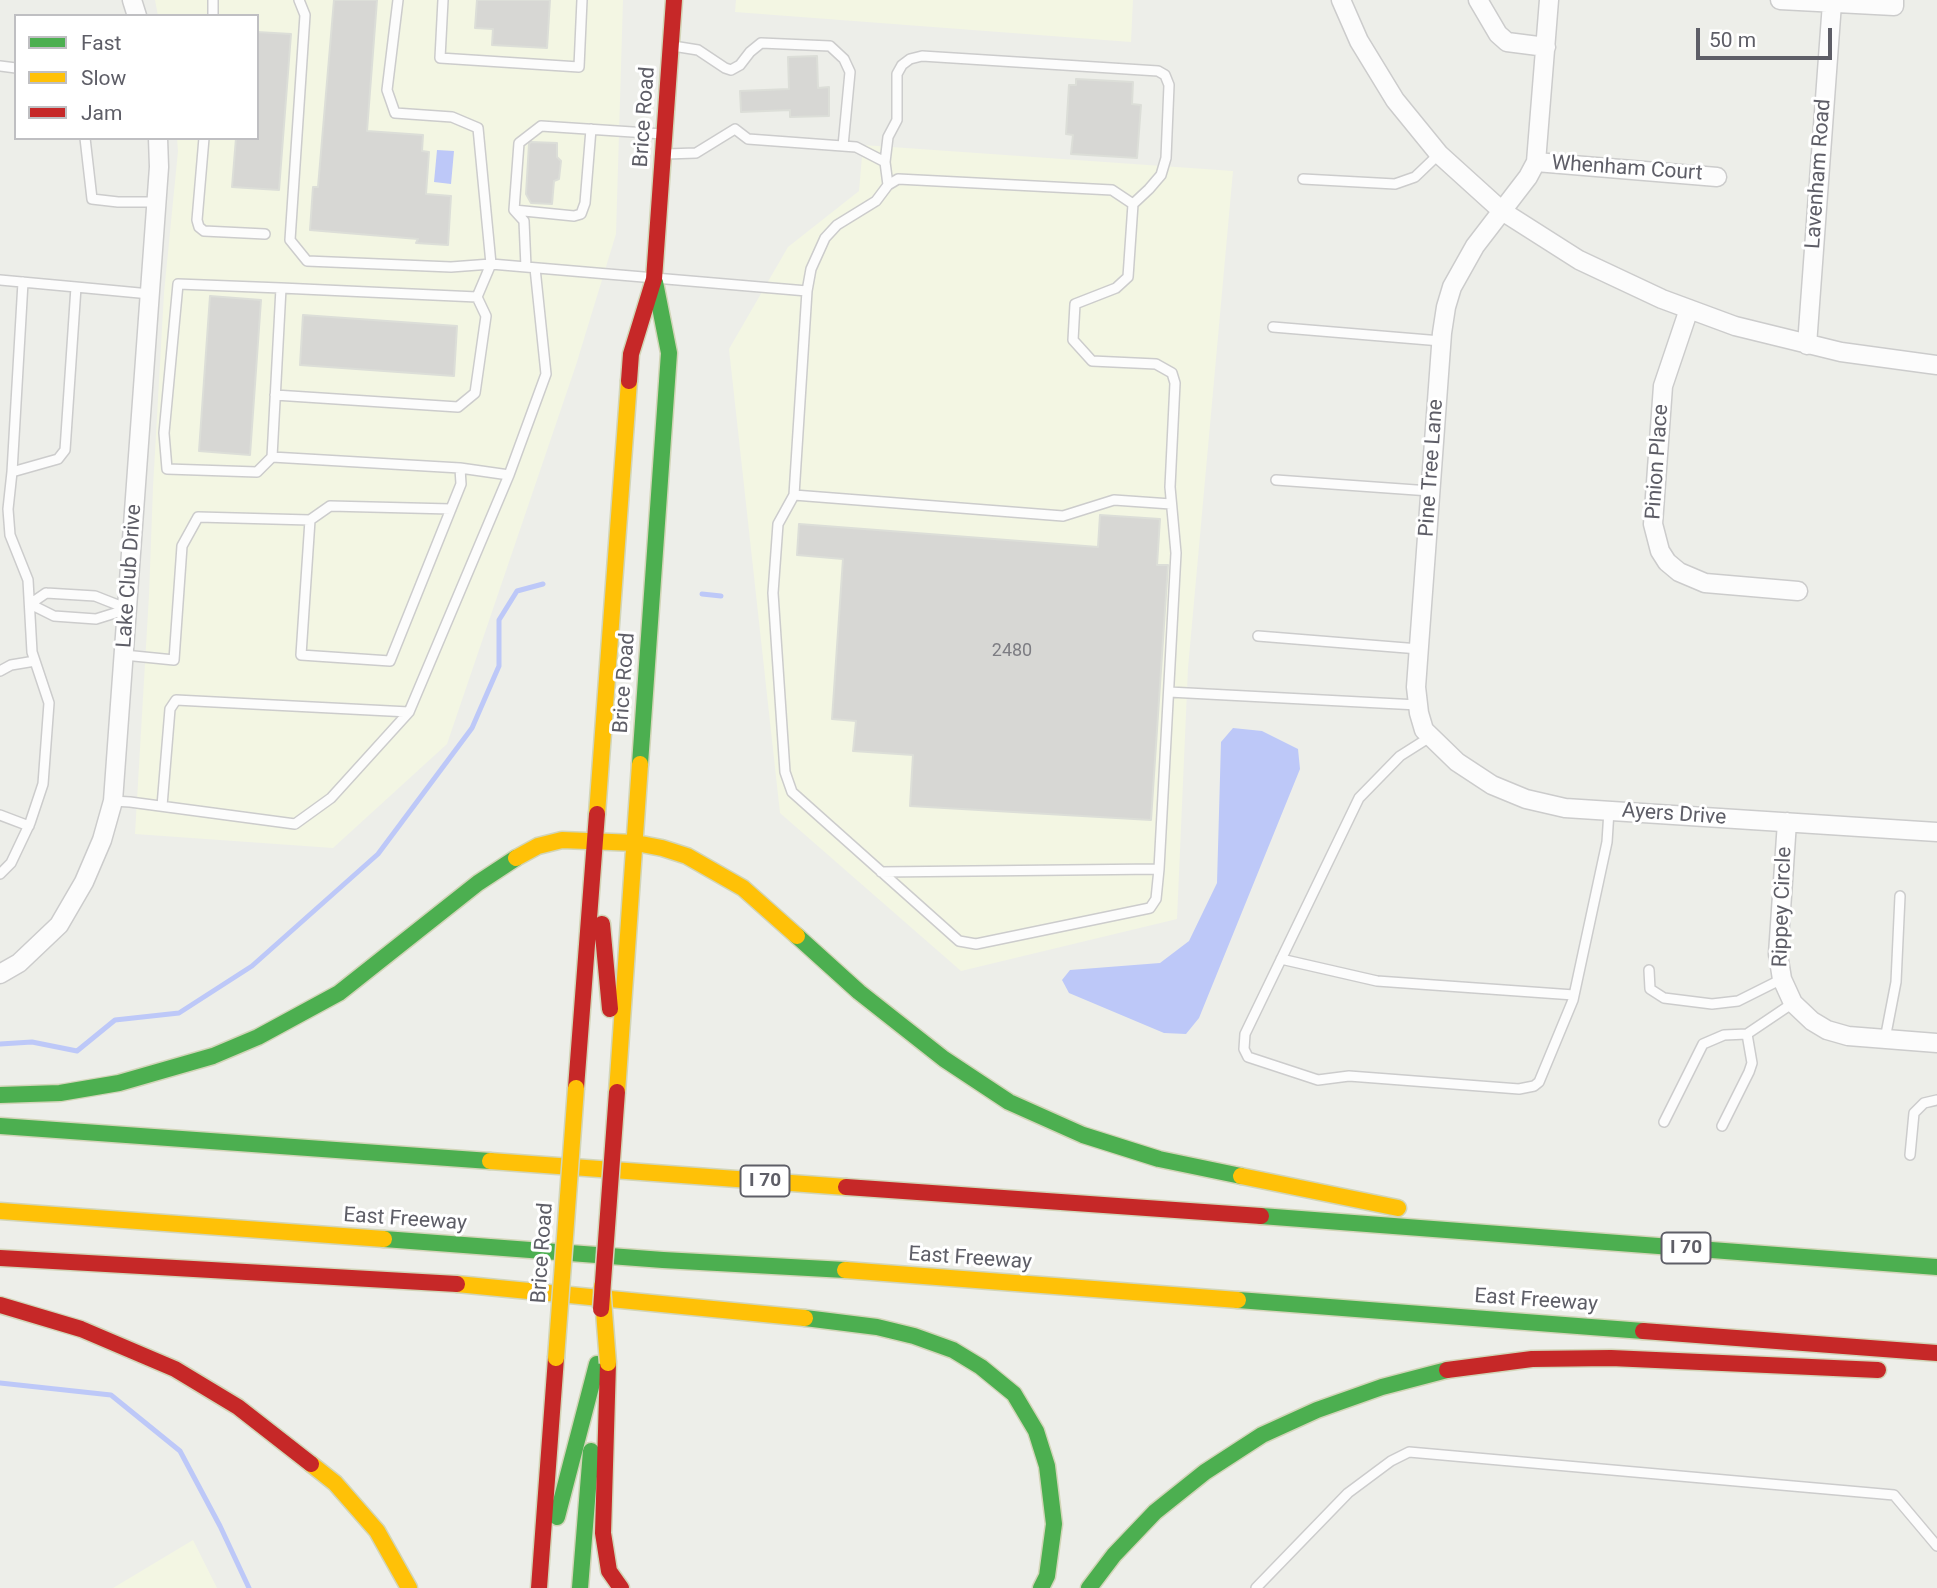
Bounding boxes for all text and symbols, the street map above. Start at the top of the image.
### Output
legend [14,14,259,140]
scale bar [1699,14,1836,58]
text: 50 m [1709,28,1756,52]
text: Fast [81,31,121,55]
text: Slow [81,66,126,90]
street label: Brice Road [629,66,661,168]
street label: Lavenham Road [1801,98,1837,250]
text: Jam [81,101,122,125]
street label: Whenham Court [1551,151,1703,187]
street label: Pine Tree Lane [1415,398,1449,538]
street label: Pinion Place [1641,403,1675,521]
street label: Lake Club Drive [112,503,148,649]
street label: Brice Road [609,632,641,734]
house number: 2480 [992,640,1032,662]
street label: Ayers Drive [1621,799,1727,831]
street label: Rippey Circle [1768,846,1798,968]
road number: I 70 [740,1166,790,1196]
street label: Brice Road [527,1202,559,1304]
street label: East Freeway [342,1203,468,1237]
road number: I 70 [1662,1232,1710,1264]
street label: East Freeway [907,1242,1033,1276]
street label: East Freeway [1473,1284,1599,1318]

